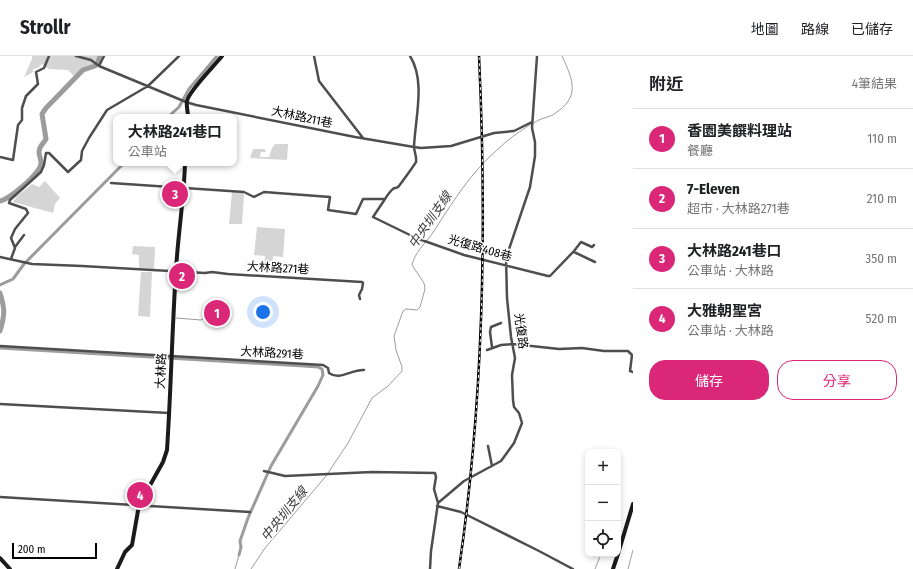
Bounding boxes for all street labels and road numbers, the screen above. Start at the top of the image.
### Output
street label: 大林路211巷 [270,104,334,130]
street label: 光復路408巷 [446,232,514,264]
street label: 大林路271巷 [246,259,310,277]
street label: 光復路 [512,312,530,350]
street label: 大林路291巷 [240,344,304,362]
street label: 大林路 [153,353,169,389]

